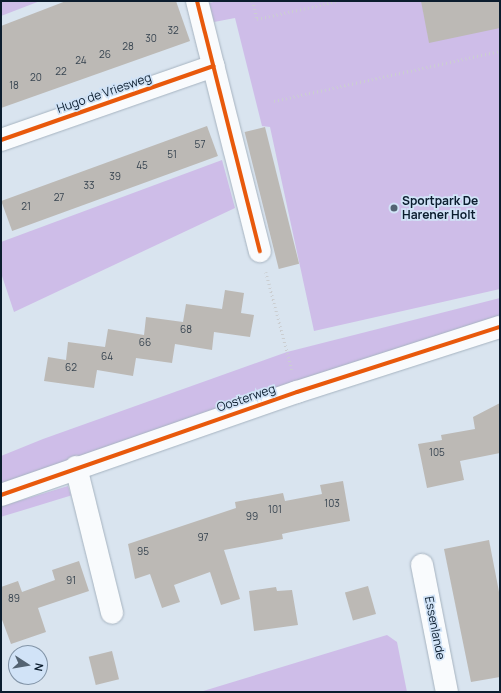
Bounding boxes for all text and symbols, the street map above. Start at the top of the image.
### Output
house number: 32 [167,25,179,37]
house number: 30 [145,33,157,45]
house number: 28 [122,41,134,53]
house number: 26 [99,49,111,61]
house number: 24 [75,55,87,67]
house number: 22 [55,66,67,78]
street label: Hugo de Vriesweg [55,70,153,116]
house number: 20 [30,72,42,84]
house number: 18 [9,80,19,92]
house number: 57 [195,139,205,151]
house number: 51 [167,149,177,161]
house number: 45 [136,160,148,172]
house number: 39 [109,171,121,183]
house number: 33 [83,180,95,192]
house number: 27 [54,192,64,204]
place label: Sportpark De Harener Holt [402,194,478,222]
house number: 21 [21,201,31,213]
marker: Sportpark De Harener Holt [389,203,399,213]
house number: 68 [180,324,192,336]
house number: 66 [139,337,151,349]
house number: 64 [101,351,113,363]
house number: 62 [65,362,77,374]
street label: Oosterweg [215,381,277,415]
house number: 105 [429,447,445,459]
house number: 103 [324,498,340,510]
house number: 101 [268,504,282,516]
house number: 99 [246,511,258,523]
house number: 97 [197,532,209,544]
house number: 95 [137,546,149,558]
house number: 91 [66,575,76,587]
house number: 89 [8,593,20,605]
street label: Essenlande [422,595,448,661]
north arrow [8,645,48,685]
text: N [31,662,47,673]

